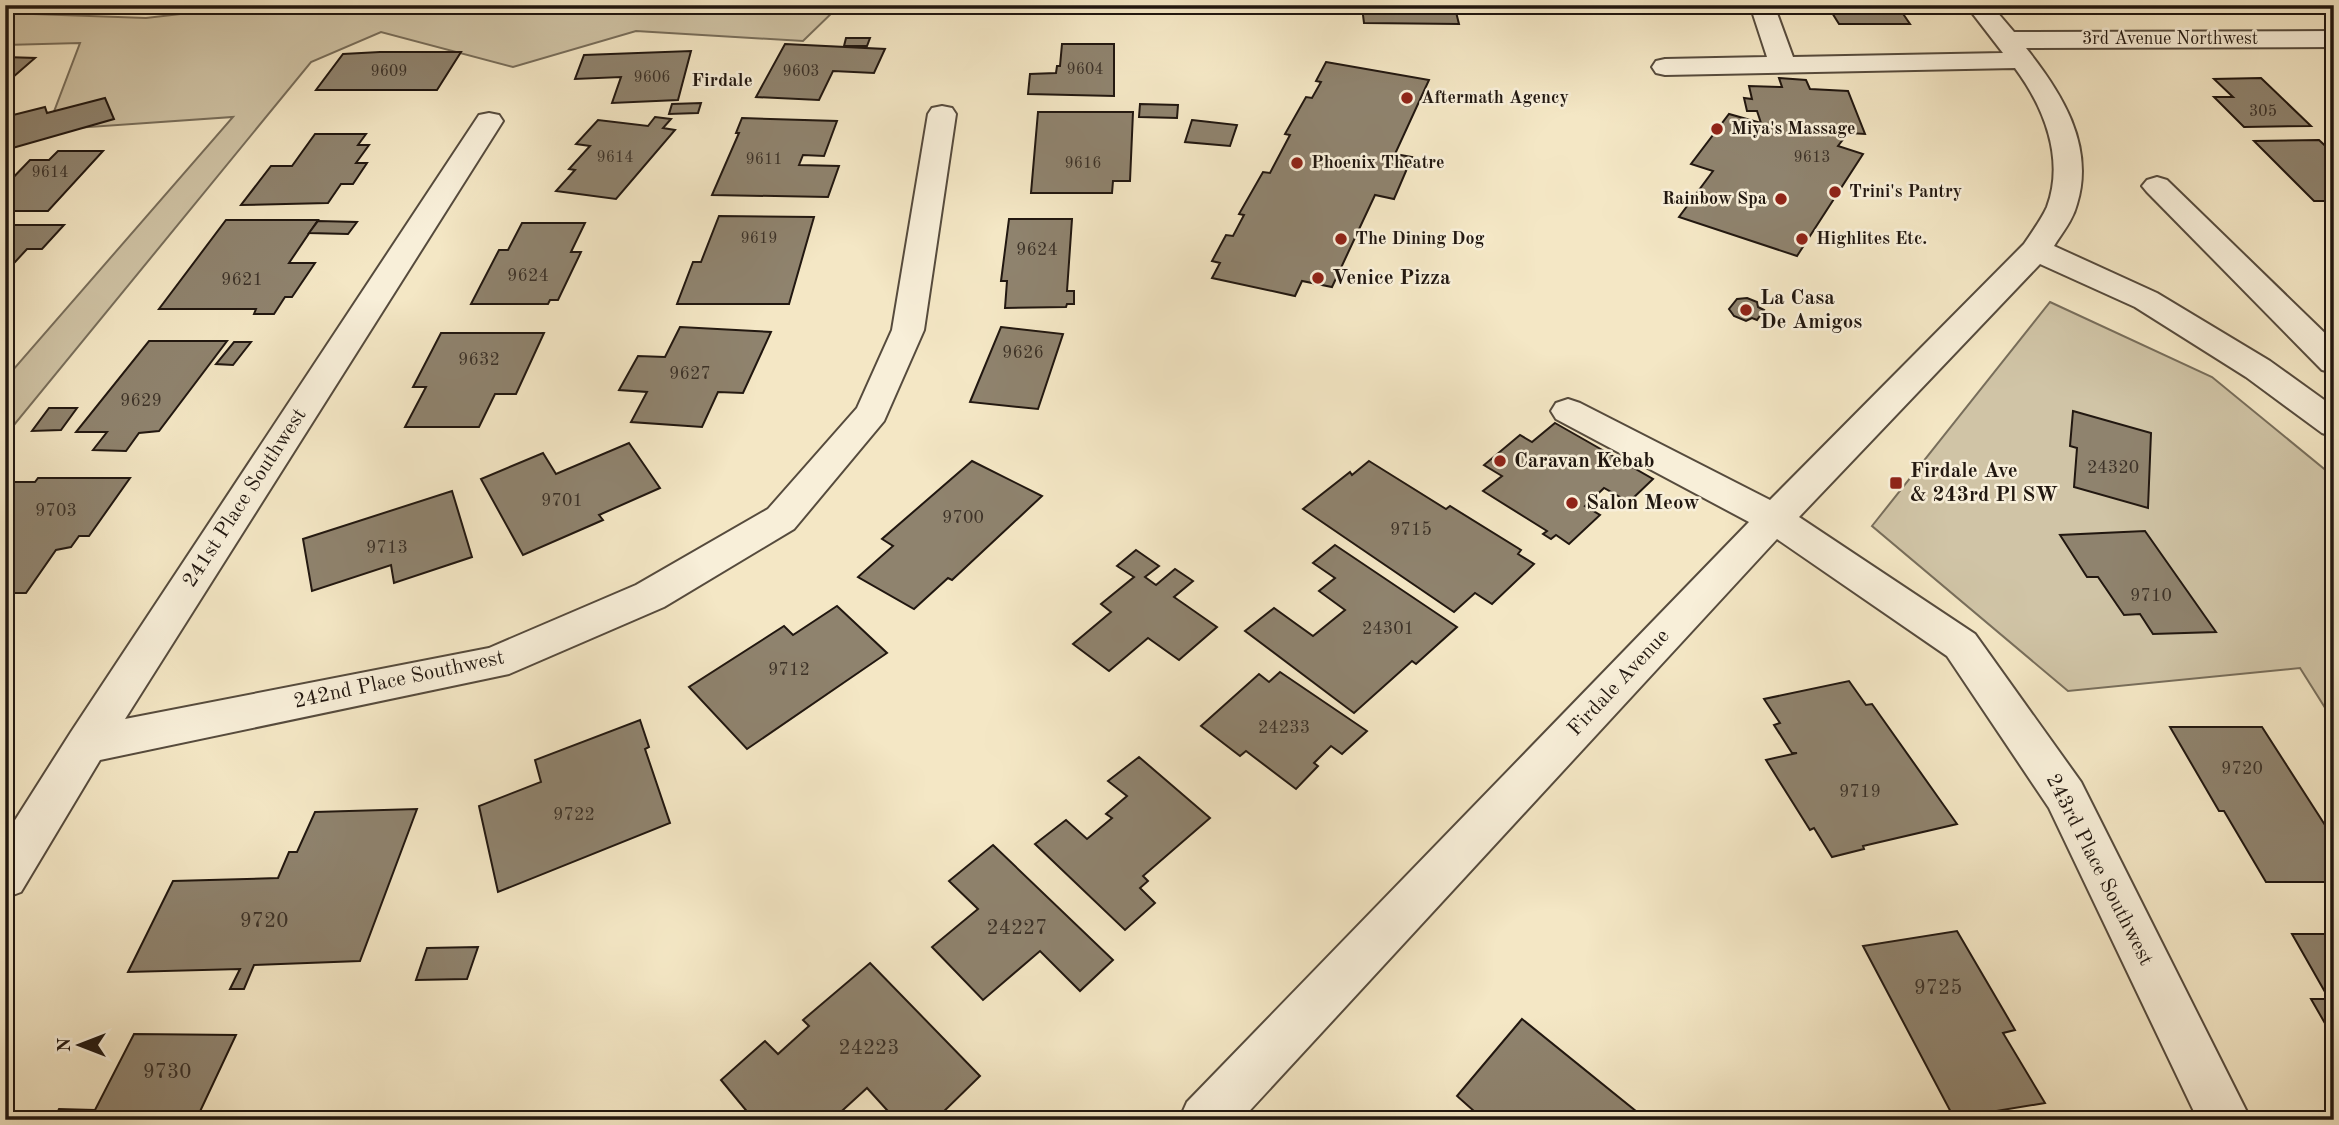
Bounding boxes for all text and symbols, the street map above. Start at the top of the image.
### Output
street label: 3rd Avenue Northwest [2082,30,2258,48]
house number: 9604 [1066,62,1104,78]
house number: 9609 [370,64,408,80]
house number: 9603 [782,64,820,80]
house number: 9606 [633,70,671,86]
district label: Firdale [691,72,753,91]
place label: Aftermath Agency [1421,89,1569,107]
marker: Aftermath Agency [1399,90,1415,106]
house number: 305 [2249,104,2277,120]
place label: Miya's Massage [1731,120,1856,138]
marker: Miya's Massage [1709,121,1725,137]
house number: 9614 [596,150,634,166]
house number: 9613 [1793,150,1831,166]
house number: 9611 [745,152,783,168]
place label: Phoenix Theatre [1311,154,1445,172]
marker: Phoenix Theatre [1289,155,1305,171]
house number: 9616 [1064,156,1102,172]
house number: 9614 [31,165,69,181]
place label: Trini's Pantry [1849,183,1962,201]
marker: Trini's Pantry [1827,184,1843,200]
place label: Rainbow Spa [1662,190,1767,208]
marker: Rainbow Spa [1773,191,1789,207]
place label: The Dining Dog [1355,230,1485,248]
place label: Highlites Etc. [1816,230,1927,248]
house number: 9619 [740,231,778,247]
marker: The Dining Dog [1333,231,1349,247]
marker: Highlites Etc. [1794,231,1810,247]
house number: 9624 [1016,241,1058,259]
house number: 9624 [507,267,549,285]
place label: Venice Pizza [1332,268,1451,289]
marker: Venice Pizza [1310,270,1326,286]
house number: 9621 [221,271,263,289]
place label: La Casa De Amigos [1760,288,1862,333]
marker: La Casa De Amigos [1738,302,1754,318]
house number: 9626 [1002,344,1044,362]
house number: 9632 [458,351,500,369]
house number: 9627 [669,365,711,383]
house number: 9629 [120,392,162,410]
street label: 241st Place Southwest [179,405,311,591]
place label: Caravan Kebab [1514,451,1655,472]
marker: Caravan Kebab [1492,453,1508,469]
house number: 24320 [2087,459,2139,477]
place label: Firdale Ave & 243rd Pl SW [1910,461,2058,506]
marker: Firdale Ave & 243rd Pl SW [1888,475,1904,491]
house number: 9701 [541,492,583,510]
place label: Salon Meow [1586,493,1699,514]
marker: Salon Meow [1564,495,1580,511]
house number: 9703 [35,502,77,520]
house number: 9700 [942,509,984,527]
house number: 9715 [1390,521,1432,539]
house number: 9713 [366,539,408,557]
house number: 9710 [2130,587,2172,605]
house number: 24301 [1362,620,1414,638]
street label: Firdale Avenue [1564,625,1674,741]
street label: 242nd Place Southwest [292,647,506,713]
house number: 9712 [768,661,810,679]
house number: 24233 [1258,719,1310,737]
house number: 9720 [2221,760,2263,778]
street label: 243rd Place Southwest [2042,771,2156,969]
house number: 9719 [1839,783,1881,801]
house number: 9722 [553,806,595,824]
house number: 9720 [240,911,288,932]
house number: 24227 [987,918,1047,939]
house number: 9725 [1914,978,1962,999]
north arrow [46,1010,116,1080]
text: N [56,1037,75,1052]
house number: 24223 [839,1038,899,1059]
house number: 9730 [143,1062,191,1083]

